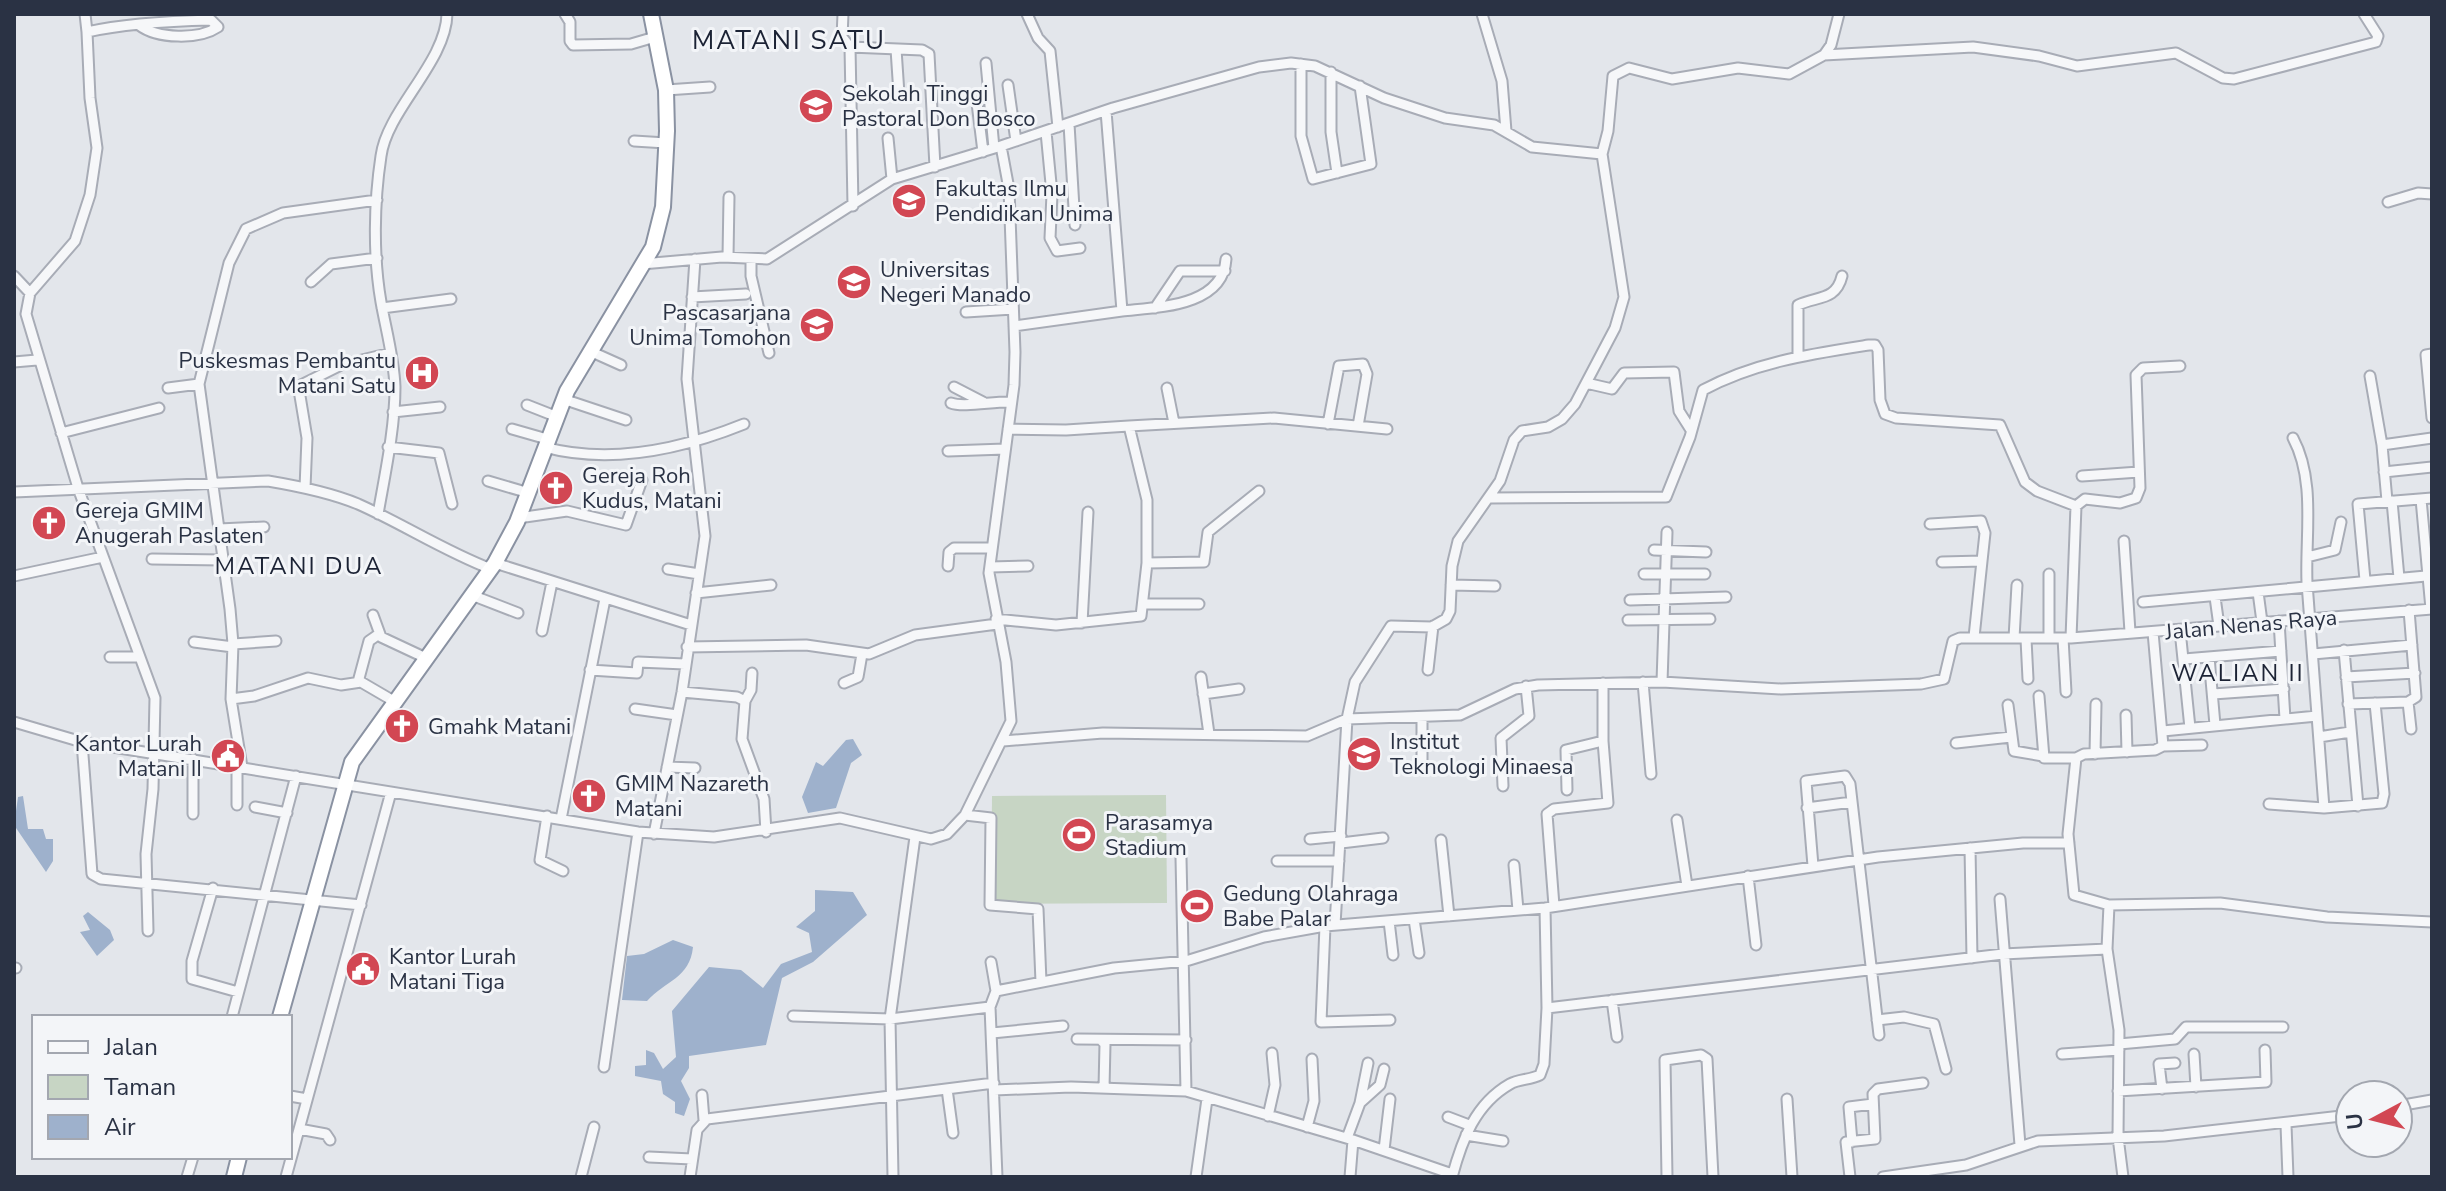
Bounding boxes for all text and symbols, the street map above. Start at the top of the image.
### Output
district label: MATANI SATU [692,23,886,58]
place label: Sekolah Tinggi Pastoral Don Bosco [842,79,1036,134]
school or university icon: Sekolah Tinggi Pastoral Don Bosco [797,87,835,125]
place label: Fakultas Ilmu Pendidikan Unima [935,174,1113,229]
school or university icon: Fakultas Ilmu Pendidikan Unima [890,182,928,220]
place label: Universitas Negeri Manado [880,255,1031,310]
school or university icon: Universitas Negeri Manado [835,263,873,301]
place label: Pascasarjana Unima Tomohon [629,298,791,353]
school or university icon: Pascasarjana Unima Tomohon [798,306,836,344]
place label: Puskesmas Pembantu Matani Satu [179,346,396,401]
hospital icon: Puskesmas Pembantu Matani Satu [403,354,441,392]
place label: Gereja Roh Kudus, Matani [582,461,722,516]
church icon: Gereja Roh Kudus, Matani [537,469,575,507]
place label: Gereja GMIM Anugerah Paslaten [75,496,264,551]
church icon: Gereja GMIM Anugerah Paslaten [30,504,68,542]
district label: MATANI DUA [214,550,384,582]
street label: Jalan Nenas Raya [2163,603,2338,648]
district label: WALIAN II [2171,657,2305,689]
church icon: Gmahk Matani [383,707,421,745]
place label: Gmahk Matani [428,712,571,742]
place label: Institut Teknologi Minaesa [1390,727,1573,782]
place label: Kantor Lurah Matani II [75,729,202,784]
school or university icon: Institut Teknologi Minaesa [1345,735,1383,773]
public building icon: Kantor Lurah Matani II [209,737,247,775]
place label: GMIM Nazareth Matani [615,769,769,824]
church icon: GMIM Nazareth Matani [570,777,608,815]
place label: Parasamya Stadium [1105,808,1213,863]
sports icon: Parasamya Stadium [1060,816,1098,854]
place label: Gedung Olahraga Babe Palar [1223,879,1398,934]
sports icon: Gedung Olahraga Babe Palar [1178,887,1216,925]
place label: Kantor Lurah Matani Tiga [389,942,516,997]
public building icon: Kantor Lurah Matani Tiga [344,950,382,988]
legend [32,1015,292,1159]
text: Jalan [103,1031,158,1063]
text: Taman [104,1071,176,1103]
north arrow [2334,1079,2414,1159]
text: Air [104,1111,136,1143]
text: U [2339,1111,2371,1131]

